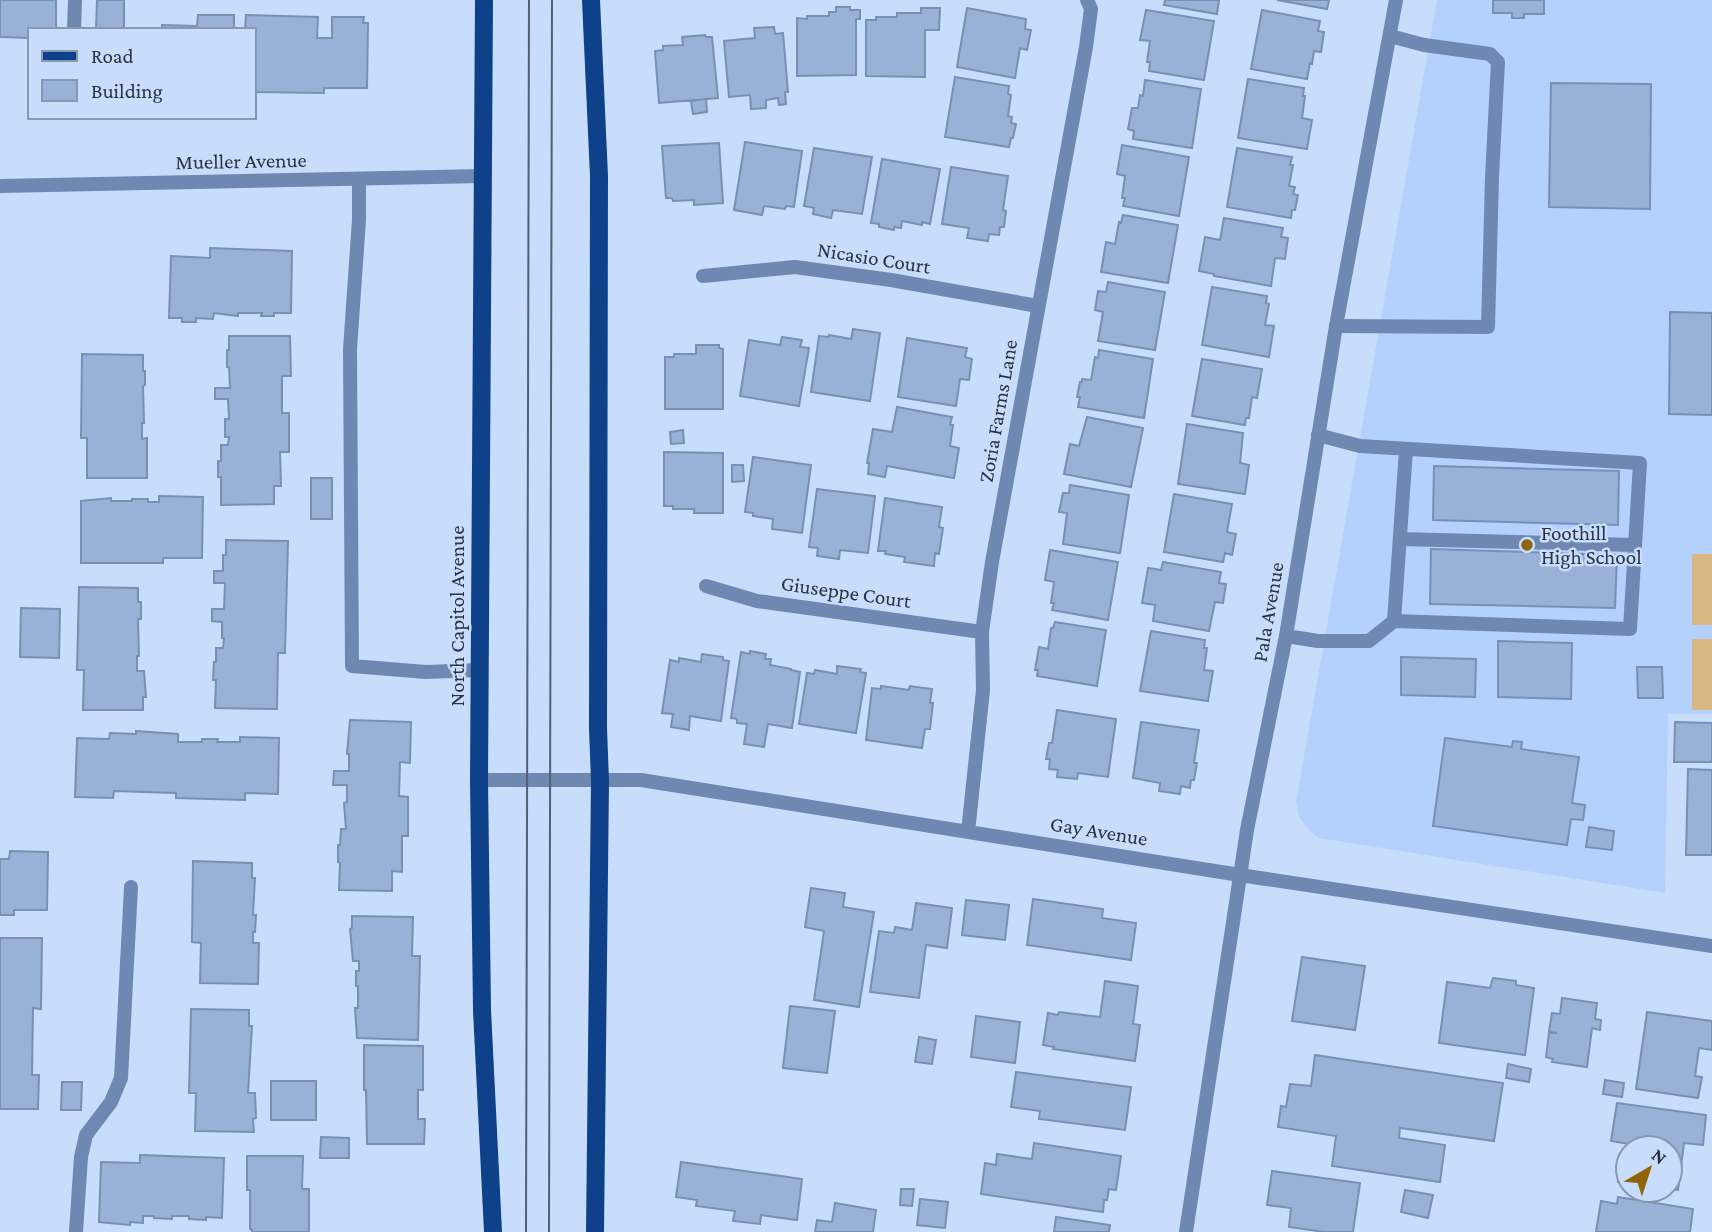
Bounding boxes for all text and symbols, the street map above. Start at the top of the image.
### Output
legend [28,28,256,119]
text: Road [91,44,134,68]
text: Building [91,79,163,103]
street label: Mueller Avenue [175,148,307,174]
street label: Nicasio Court [816,237,933,279]
street label: Zoria Farms Lane [974,338,1022,484]
place label: Foothill High School [1541,521,1642,569]
street label: North Capitol Avenue [445,526,469,706]
marker: Foothill High School [1519,537,1535,553]
street label: Pala Avenue [1247,560,1289,664]
street label: Giuseppe Court [780,571,913,613]
street label: Gay Avenue [1049,811,1149,851]
north arrow [1614,1134,1684,1204]
text: N [1648,1144,1671,1168]

